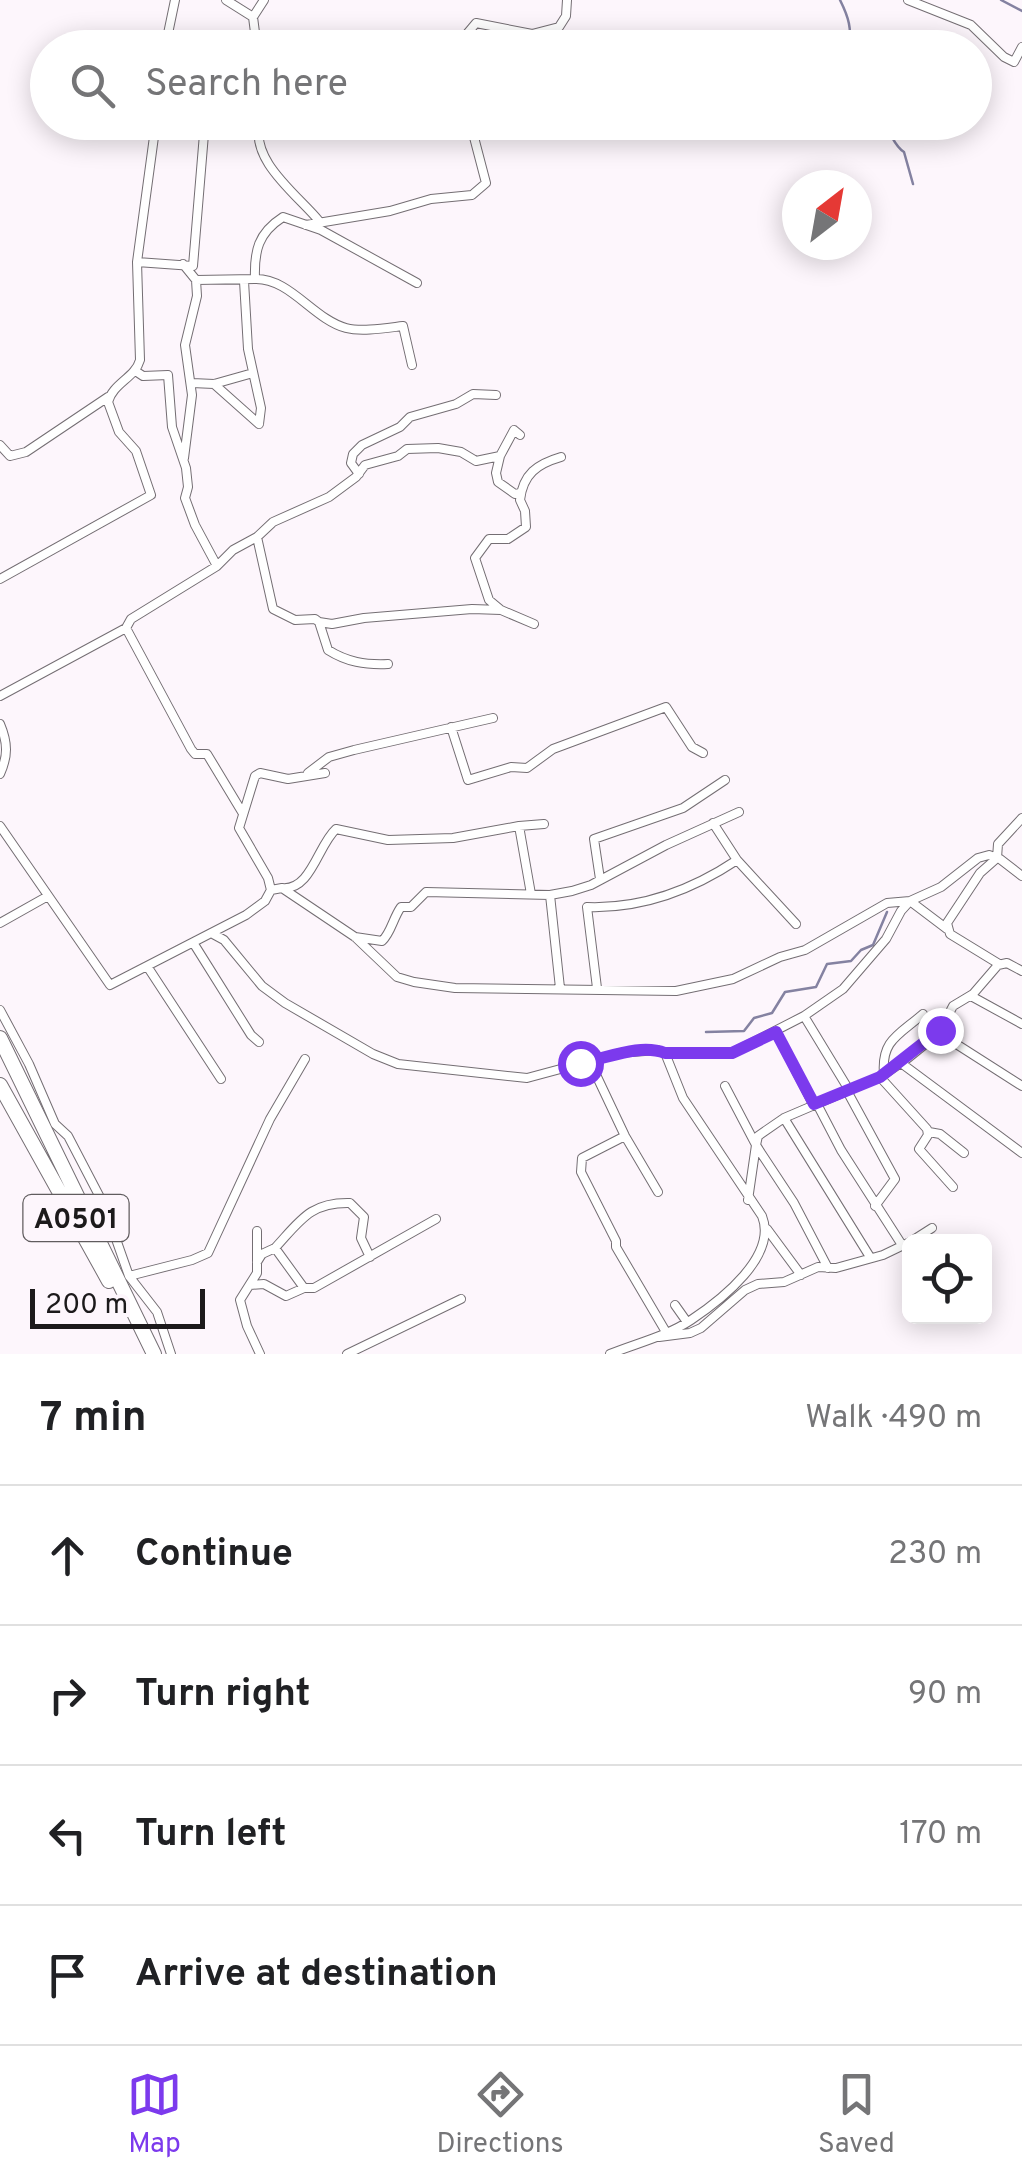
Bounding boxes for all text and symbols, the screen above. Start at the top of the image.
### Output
search box [30,30,992,140]
icon: search [65,58,120,113]
text: Search here [145,61,348,110]
north arrow [782,170,872,260]
route end [918,1008,964,1054]
route start [558,1041,604,1087]
road number: A0501 [23,1195,128,1241]
map controls [902,1234,992,1324]
button: locate [902,1234,992,1324]
scale bar [30,1284,205,1328]
text: 200 m [45,1288,128,1324]
text: 7 min [40,1393,147,1446]
text: Walk · 490 m [805,1399,982,1439]
icon: ahead [40,1528,95,1583]
text: Continue [135,1531,293,1580]
text: 230 m [888,1535,982,1575]
icon: right [40,1668,95,1723]
text: Turn right [135,1671,310,1720]
text: 90 m [908,1675,982,1715]
icon: left [40,1808,95,1863]
text: Turn left [135,1811,287,1860]
text: 170 m [899,1815,982,1855]
icon: arrive [40,1948,95,2003]
text: Arrive at destination [135,1951,498,2000]
tab: Map [127,2067,182,2163]
tab: Directions [436,2067,564,2163]
tab: Saved [818,2067,895,2163]

